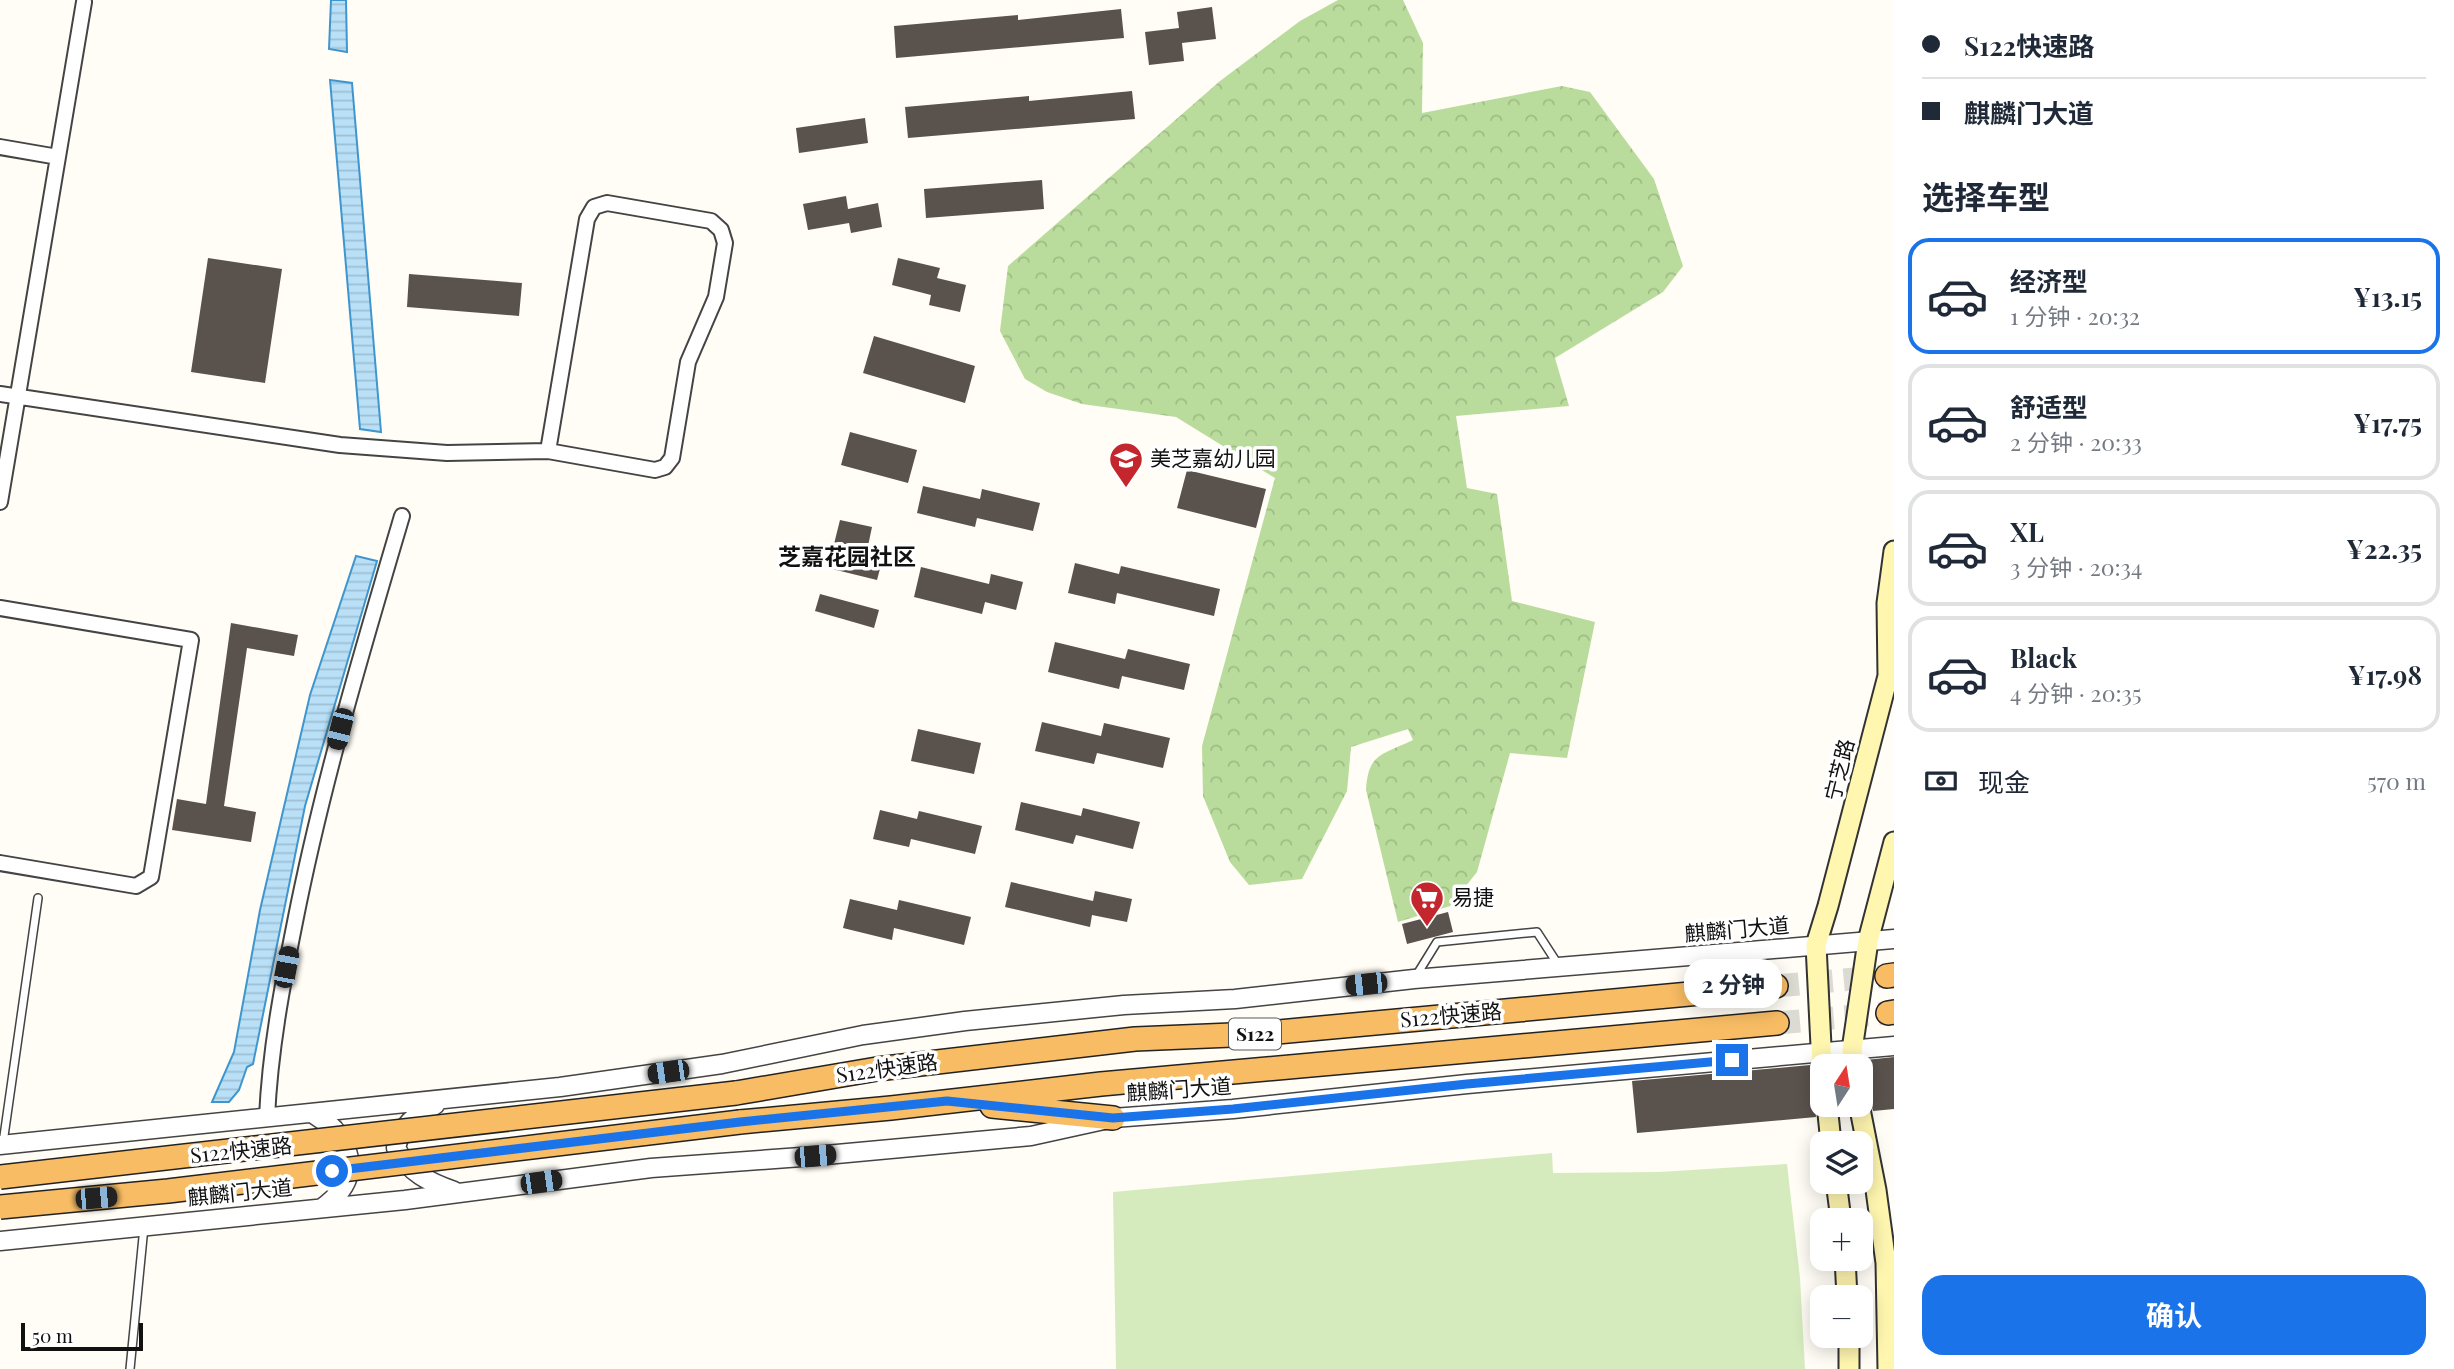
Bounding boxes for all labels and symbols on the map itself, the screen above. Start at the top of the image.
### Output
school or university icon: 美芝嘉幼儿园 [1107,440,1145,489]
place label: 美芝嘉幼儿园 [1150,443,1276,471]
district label: 芝嘉花园社区 [778,540,916,571]
car [325,706,356,752]
street label: 宁芝路 [1817,736,1859,803]
supermarket icon: 易捷 [1408,879,1446,928]
place label: 易捷 [1452,882,1494,910]
street label: 麒麟门大道 [1683,909,1790,947]
car [272,944,301,990]
callout: 2 分钟 [1683,958,1781,1007]
car [1345,971,1388,997]
street label: S122快速路 [1399,996,1503,1032]
road number: S122 [1229,1018,1281,1050]
route end [1716,1044,1748,1076]
street label: S122快速路 [834,1046,939,1088]
north arrow [1810,1054,1872,1116]
car [646,1059,691,1085]
street label: 麒麟门大道 [1126,1070,1232,1106]
street label: S122快速路 [188,1130,293,1168]
car [794,1144,837,1168]
route start [316,1155,348,1187]
car [519,1169,564,1195]
street label: 麒麟门大道 [186,1172,293,1210]
car [75,1186,118,1210]
scale bar [21,1320,144,1352]

